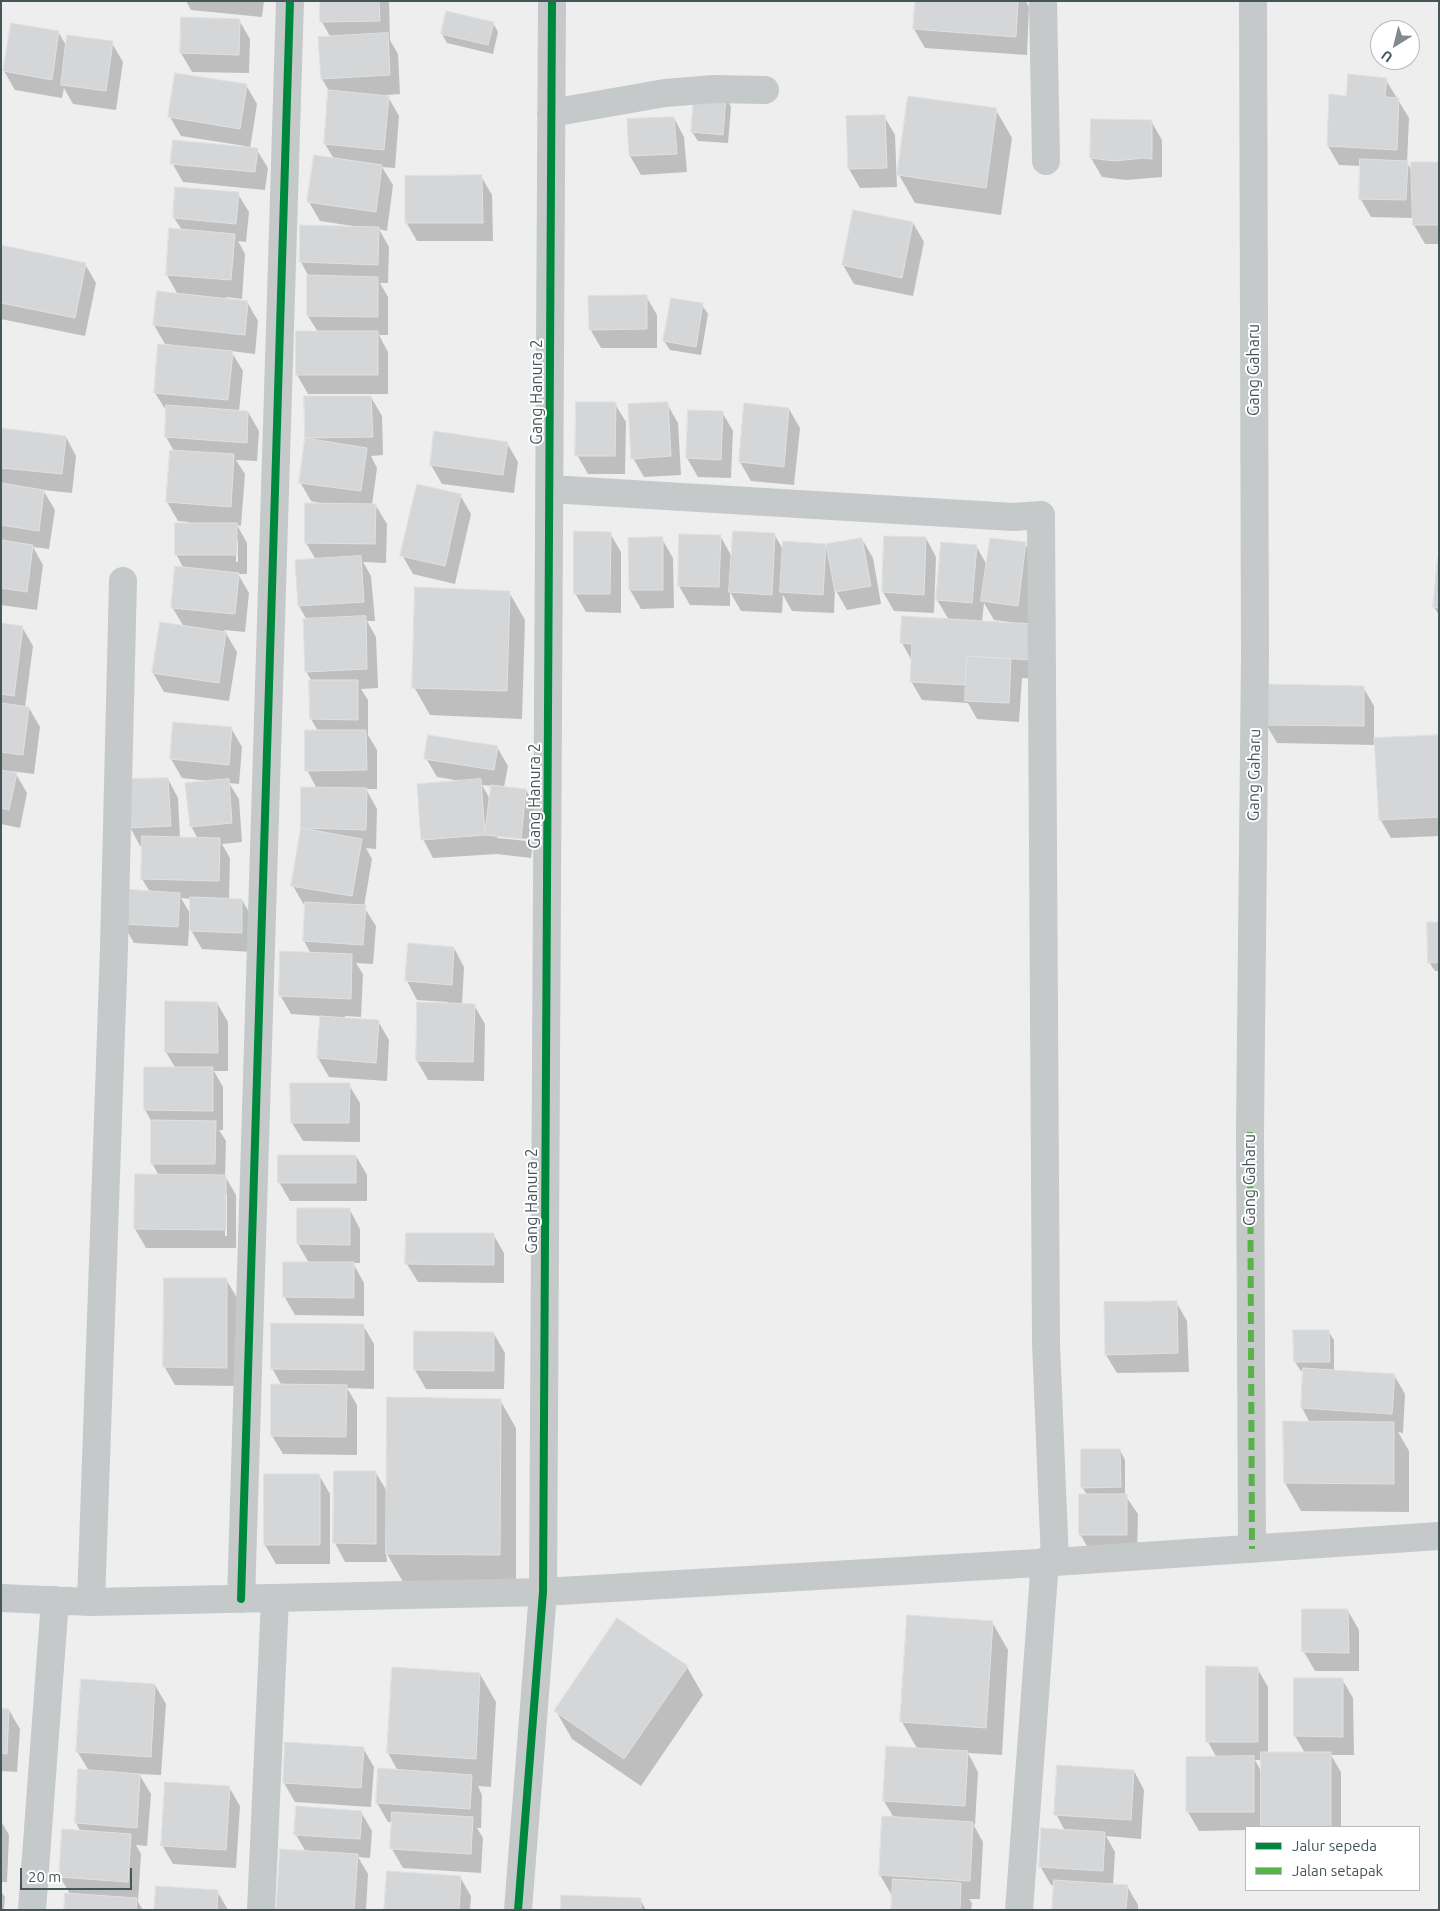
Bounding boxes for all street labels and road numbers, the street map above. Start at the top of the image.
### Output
street label: Gang Gaharu [1244,324,1264,416]
street label: Gang Hanura 2 [527,339,547,445]
street label: Gang Gaharu [1244,729,1264,821]
street label: Gang Hanura 2 [525,743,545,849]
street label: Gang Gaharu [1240,1134,1260,1226]
street label: Gang Hanura 2 [522,1148,542,1254]

